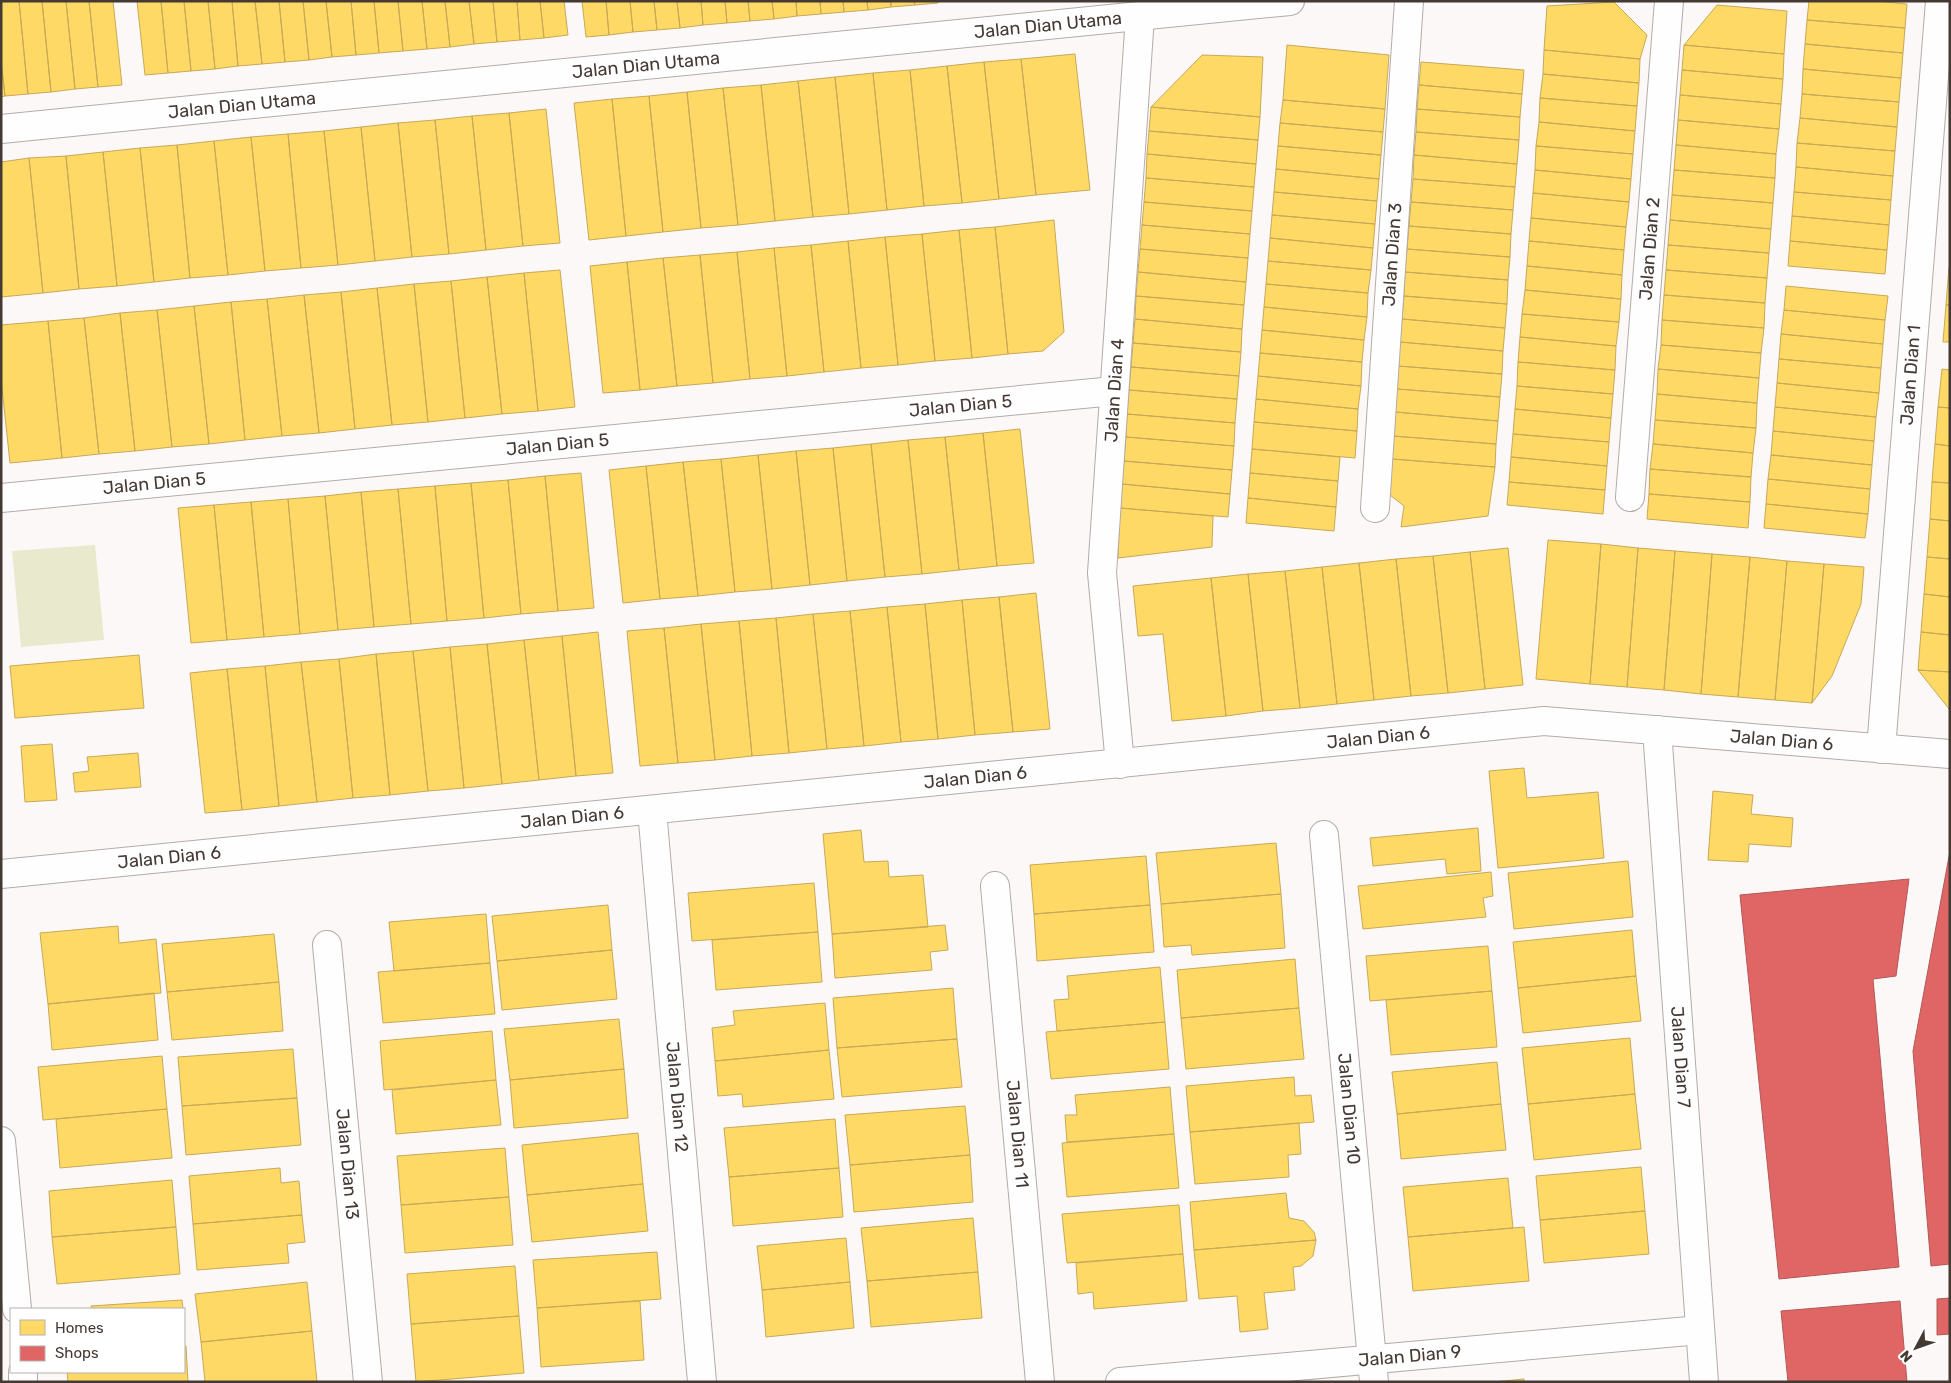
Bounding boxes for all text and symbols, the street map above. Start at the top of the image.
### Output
street label: Jalan Dian Utama [973,7,1123,43]
street label: Jalan Dian Utama [571,47,721,83]
street label: Jalan Dian Utama [167,87,317,123]
street label: Jalan Dian 2 [1634,196,1665,301]
street label: Jalan Dian 3 [1378,202,1406,307]
street label: Jalan Dian 1 [1896,324,1925,426]
street label: Jalan Dian 4 [1100,338,1129,443]
street label: Jalan Dian 5 [908,390,1013,422]
street label: Jalan Dian 5 [505,429,610,460]
street label: Jalan Dian 5 [102,467,207,499]
street label: Jalan Dian 6 [1325,721,1431,754]
street label: Jalan Dian 6 [1729,725,1834,755]
street label: Jalan Dian 6 [922,761,1028,793]
street label: Jalan Dian 6 [519,801,625,833]
street label: Jalan Dian 6 [116,841,222,873]
street label: Jalan Dian 7 [1666,1005,1695,1109]
street label: Jalan Dian 12 [661,1041,693,1153]
street label: Jalan Dian 10 [1333,1052,1365,1166]
street label: Jalan Dian 11 [1002,1079,1033,1189]
street label: Jalan Dian 13 [331,1107,364,1221]
legend [10,1308,185,1373]
text: Homes [55,1319,104,1337]
north arrow [1891,1323,1941,1373]
street label: Jalan Dian 9 [1357,1340,1462,1372]
text: Shops [55,1344,99,1362]
text: N [1897,1347,1916,1366]

